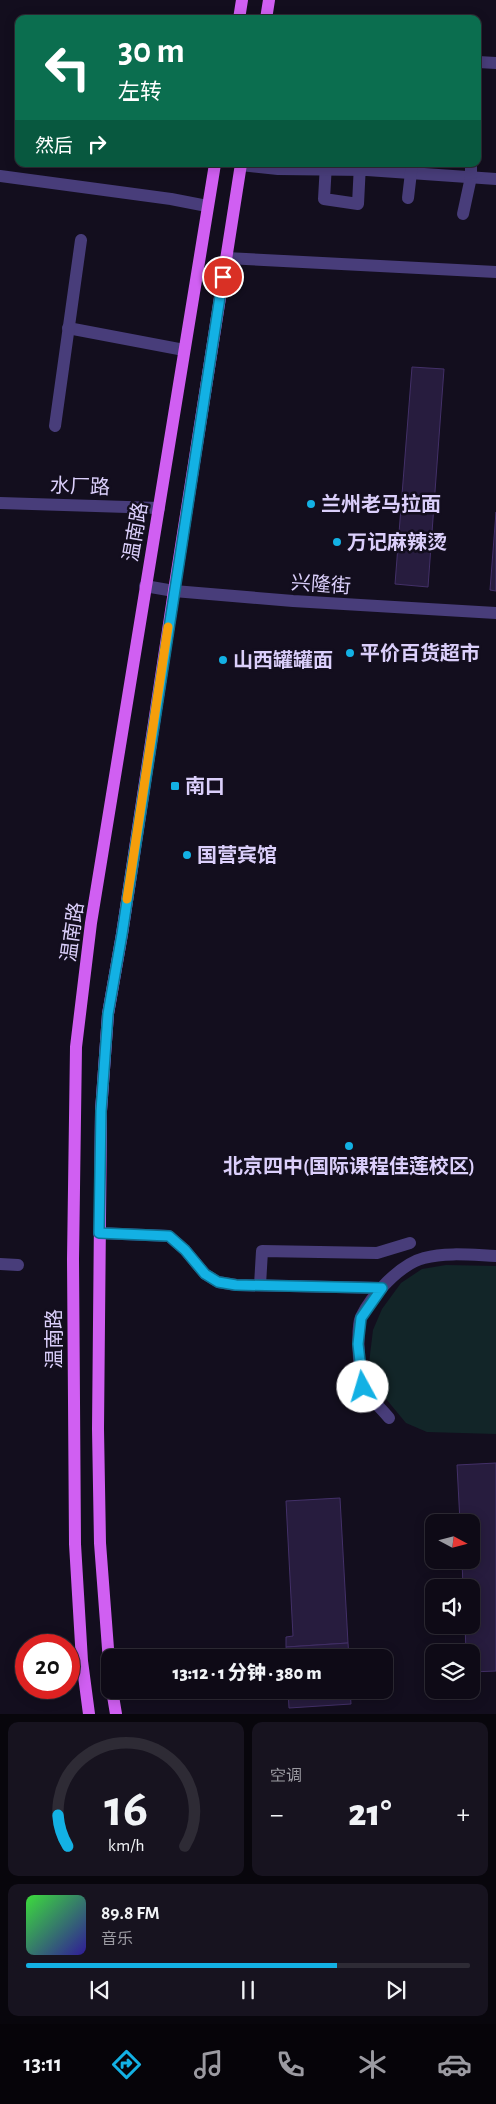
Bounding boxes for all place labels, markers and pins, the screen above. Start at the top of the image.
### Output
pin [202,256,244,298]
place label: 兰州老马拉面 [321,493,441,515]
marker: 兰州老马拉面 [305,498,317,510]
place label: 万记麻辣烫 [347,531,447,553]
marker: 万记麻辣烫 [331,536,343,548]
place label: 平价百货超市 [360,642,480,664]
marker: 平价百货超市 [344,647,356,659]
place label: 山西罐罐面 [233,649,333,671]
marker: 山西罐罐面 [217,654,229,666]
place label: 南口 [185,776,225,797]
marker: 南口 [169,780,181,792]
place label: 国营宾馆 [197,844,277,866]
marker: 国营宾馆 [181,849,193,861]
marker: 北京四中(国际课程佳莲校区) [343,1140,355,1152]
place label: 北京四中(国际课程佳莲校区) [223,1155,475,1177]

